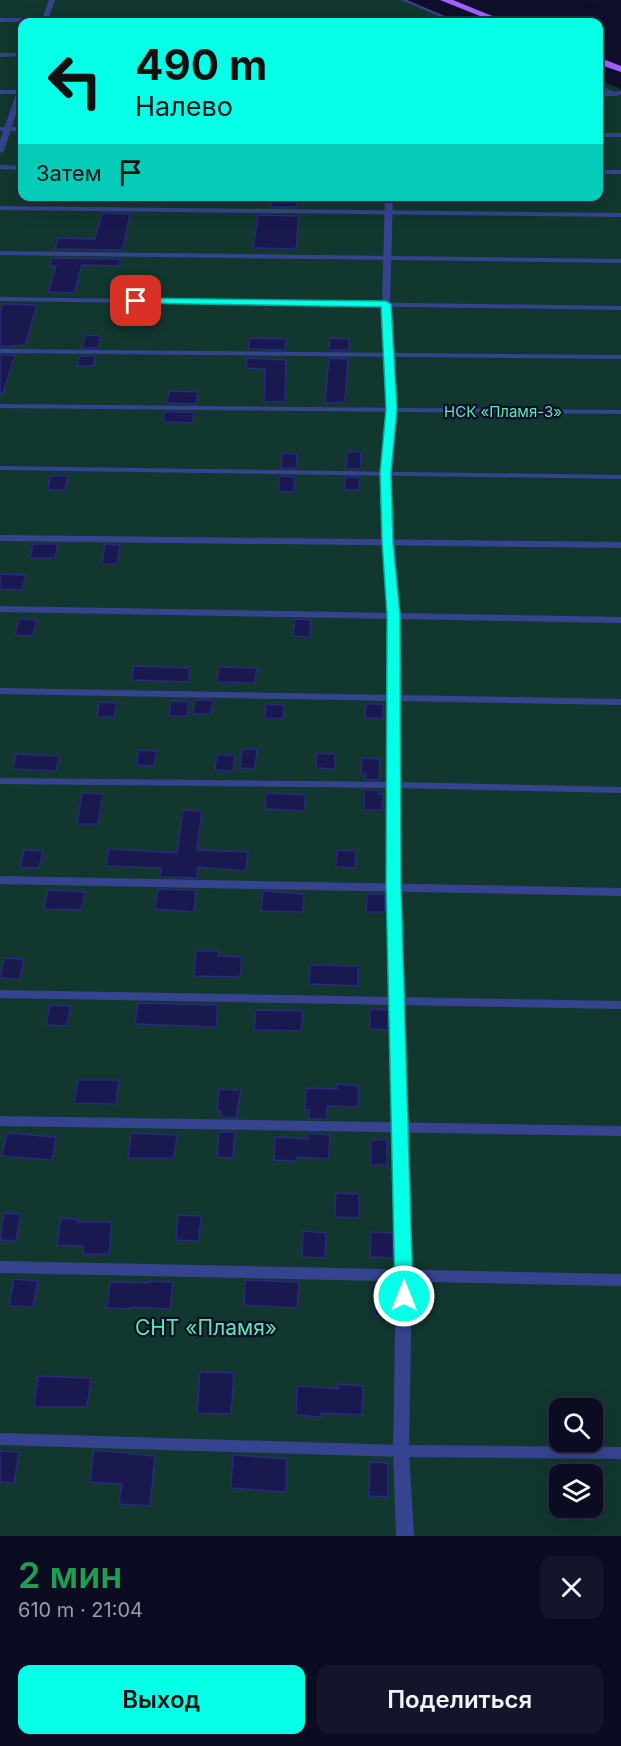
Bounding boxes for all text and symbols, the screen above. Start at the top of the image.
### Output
text: 490 m [135,39,267,90]
icon: left [36,42,114,120]
text: Налево [135,90,233,123]
icon: arrive [114,156,147,189]
text: Затем [36,160,102,186]
pin [110,275,161,326]
icon: arrive [119,284,152,317]
park label: НСК «Пламя-3» [444,402,562,421]
position arrow [372,1264,436,1328]
park label: СНТ «Пламя» [135,1315,277,1340]
map controls [549,1398,603,1518]
button: search [549,1398,603,1452]
button: layers [549,1464,603,1518]
text: 2 мин [18,1553,122,1597]
button: close [540,1556,603,1619]
text: 610 m · 21:04 [18,1598,143,1622]
button: Выход [18,1665,305,1734]
button: Поделиться [317,1665,603,1734]

